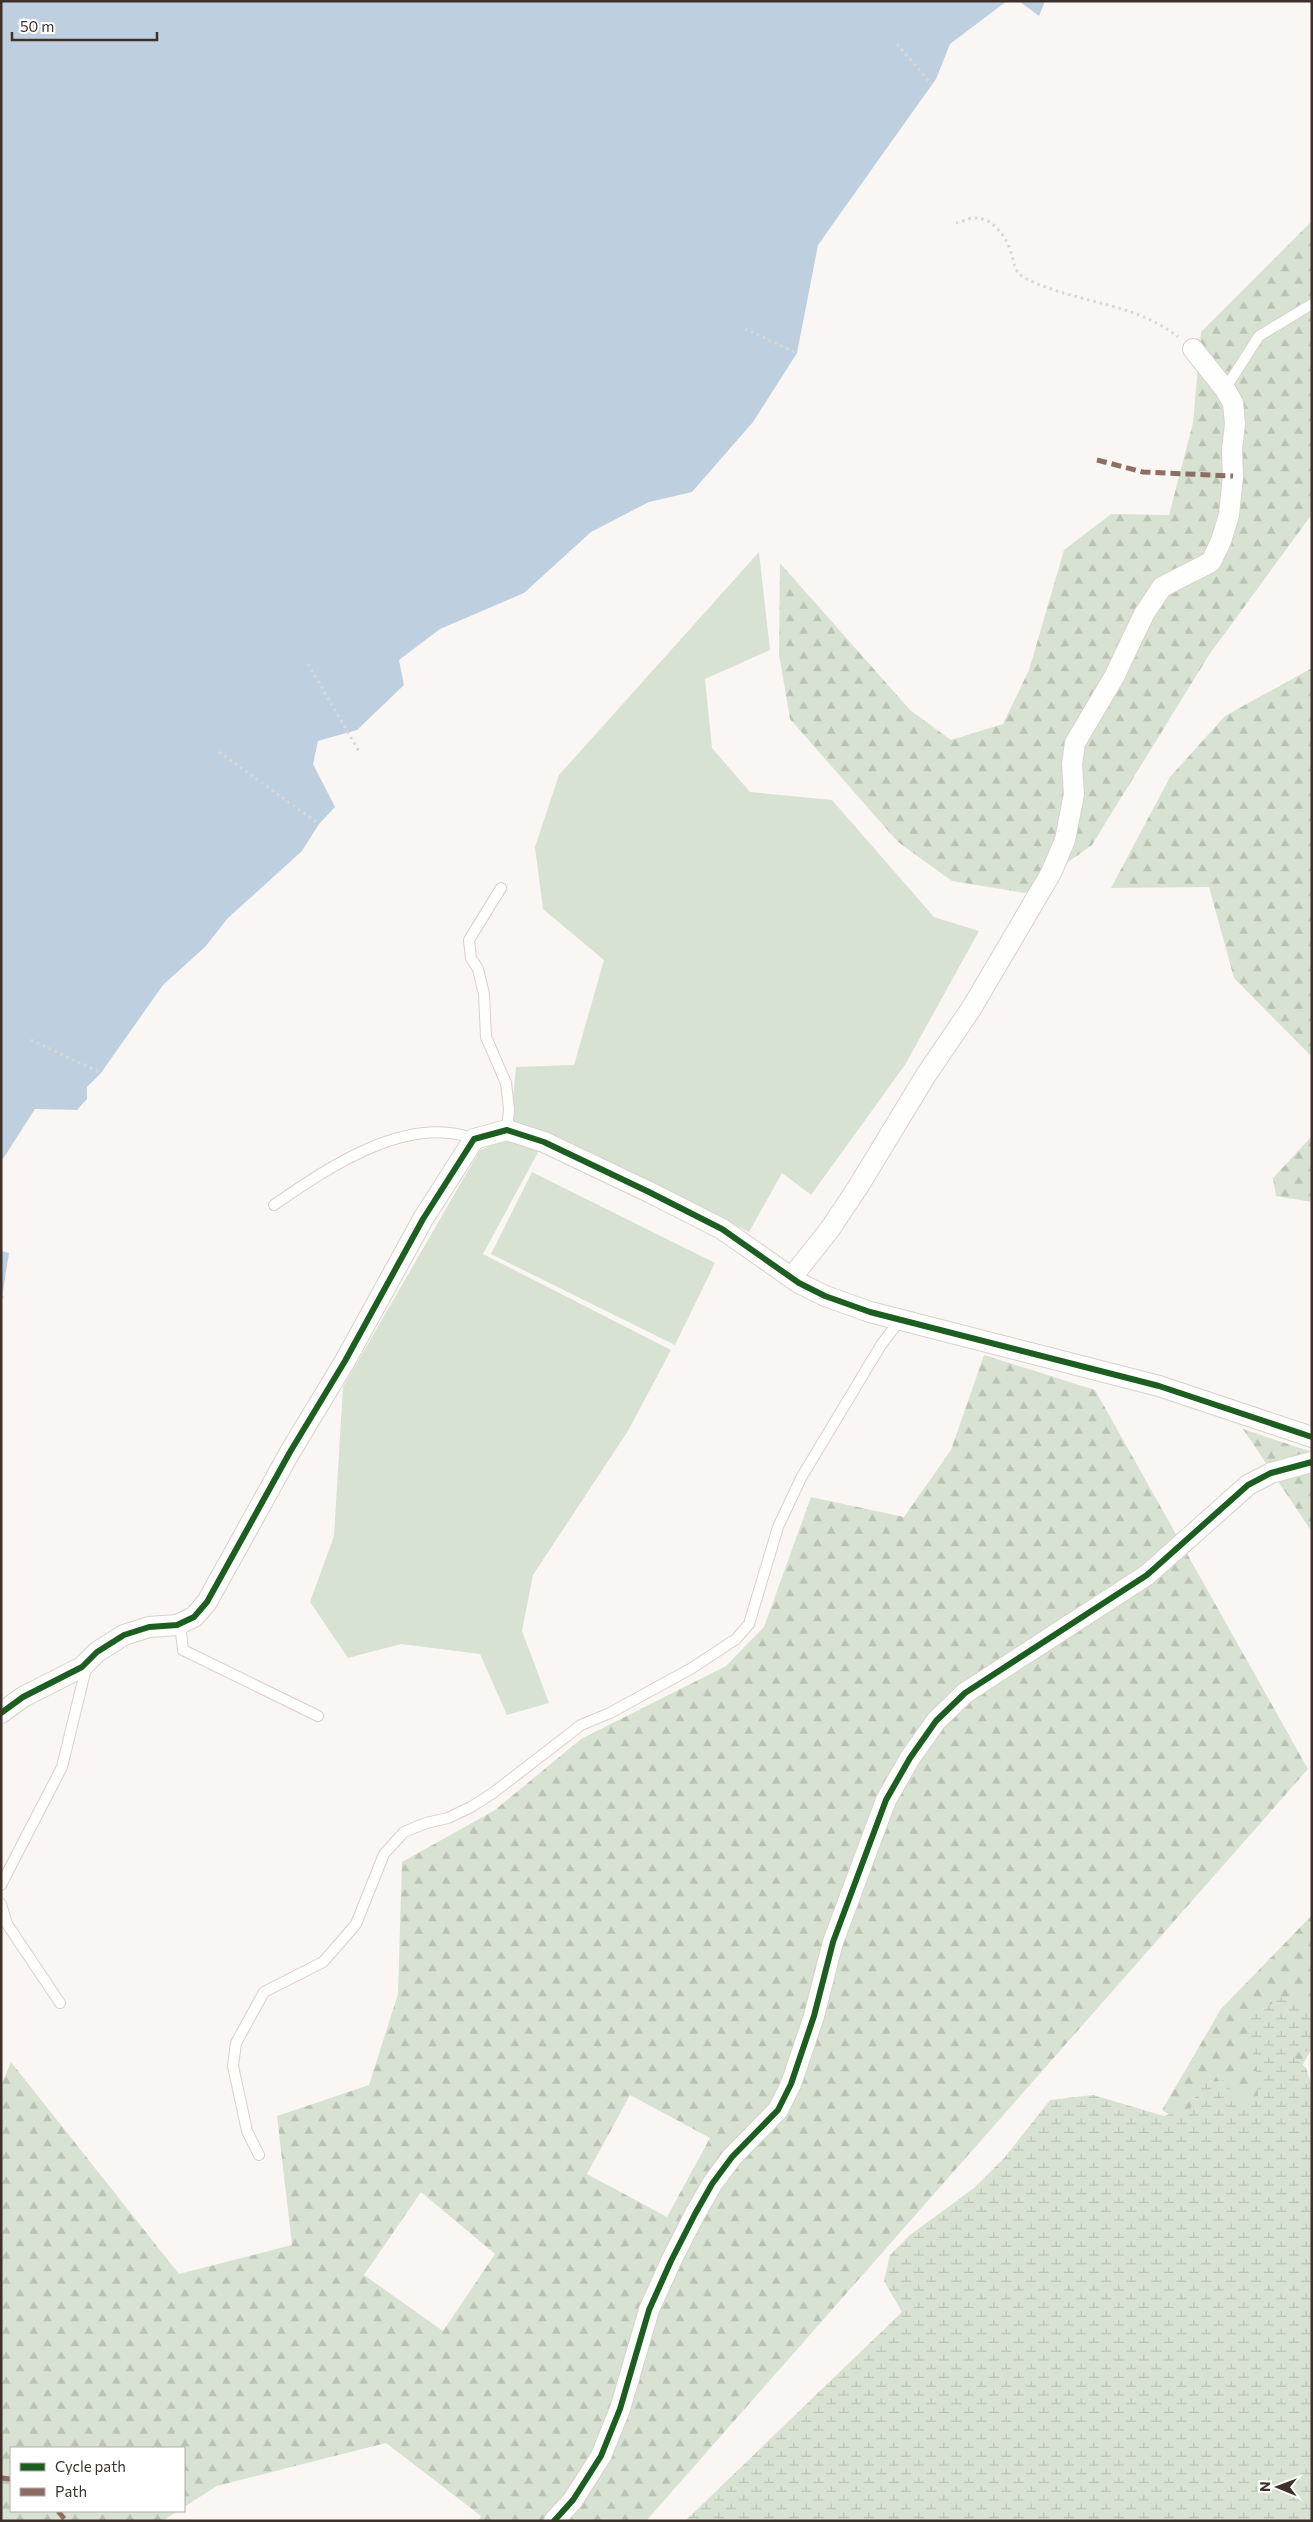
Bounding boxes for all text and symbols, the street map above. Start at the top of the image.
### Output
scale bar [12,10,158,42]
text: 50 m [20,17,54,35]
legend [10,2447,185,2512]
text: Cycle path [55,2457,126,2475]
north arrow [1253,2462,1303,2512]
text: N [1256,2481,1273,2492]
text: Path [55,2482,87,2500]

